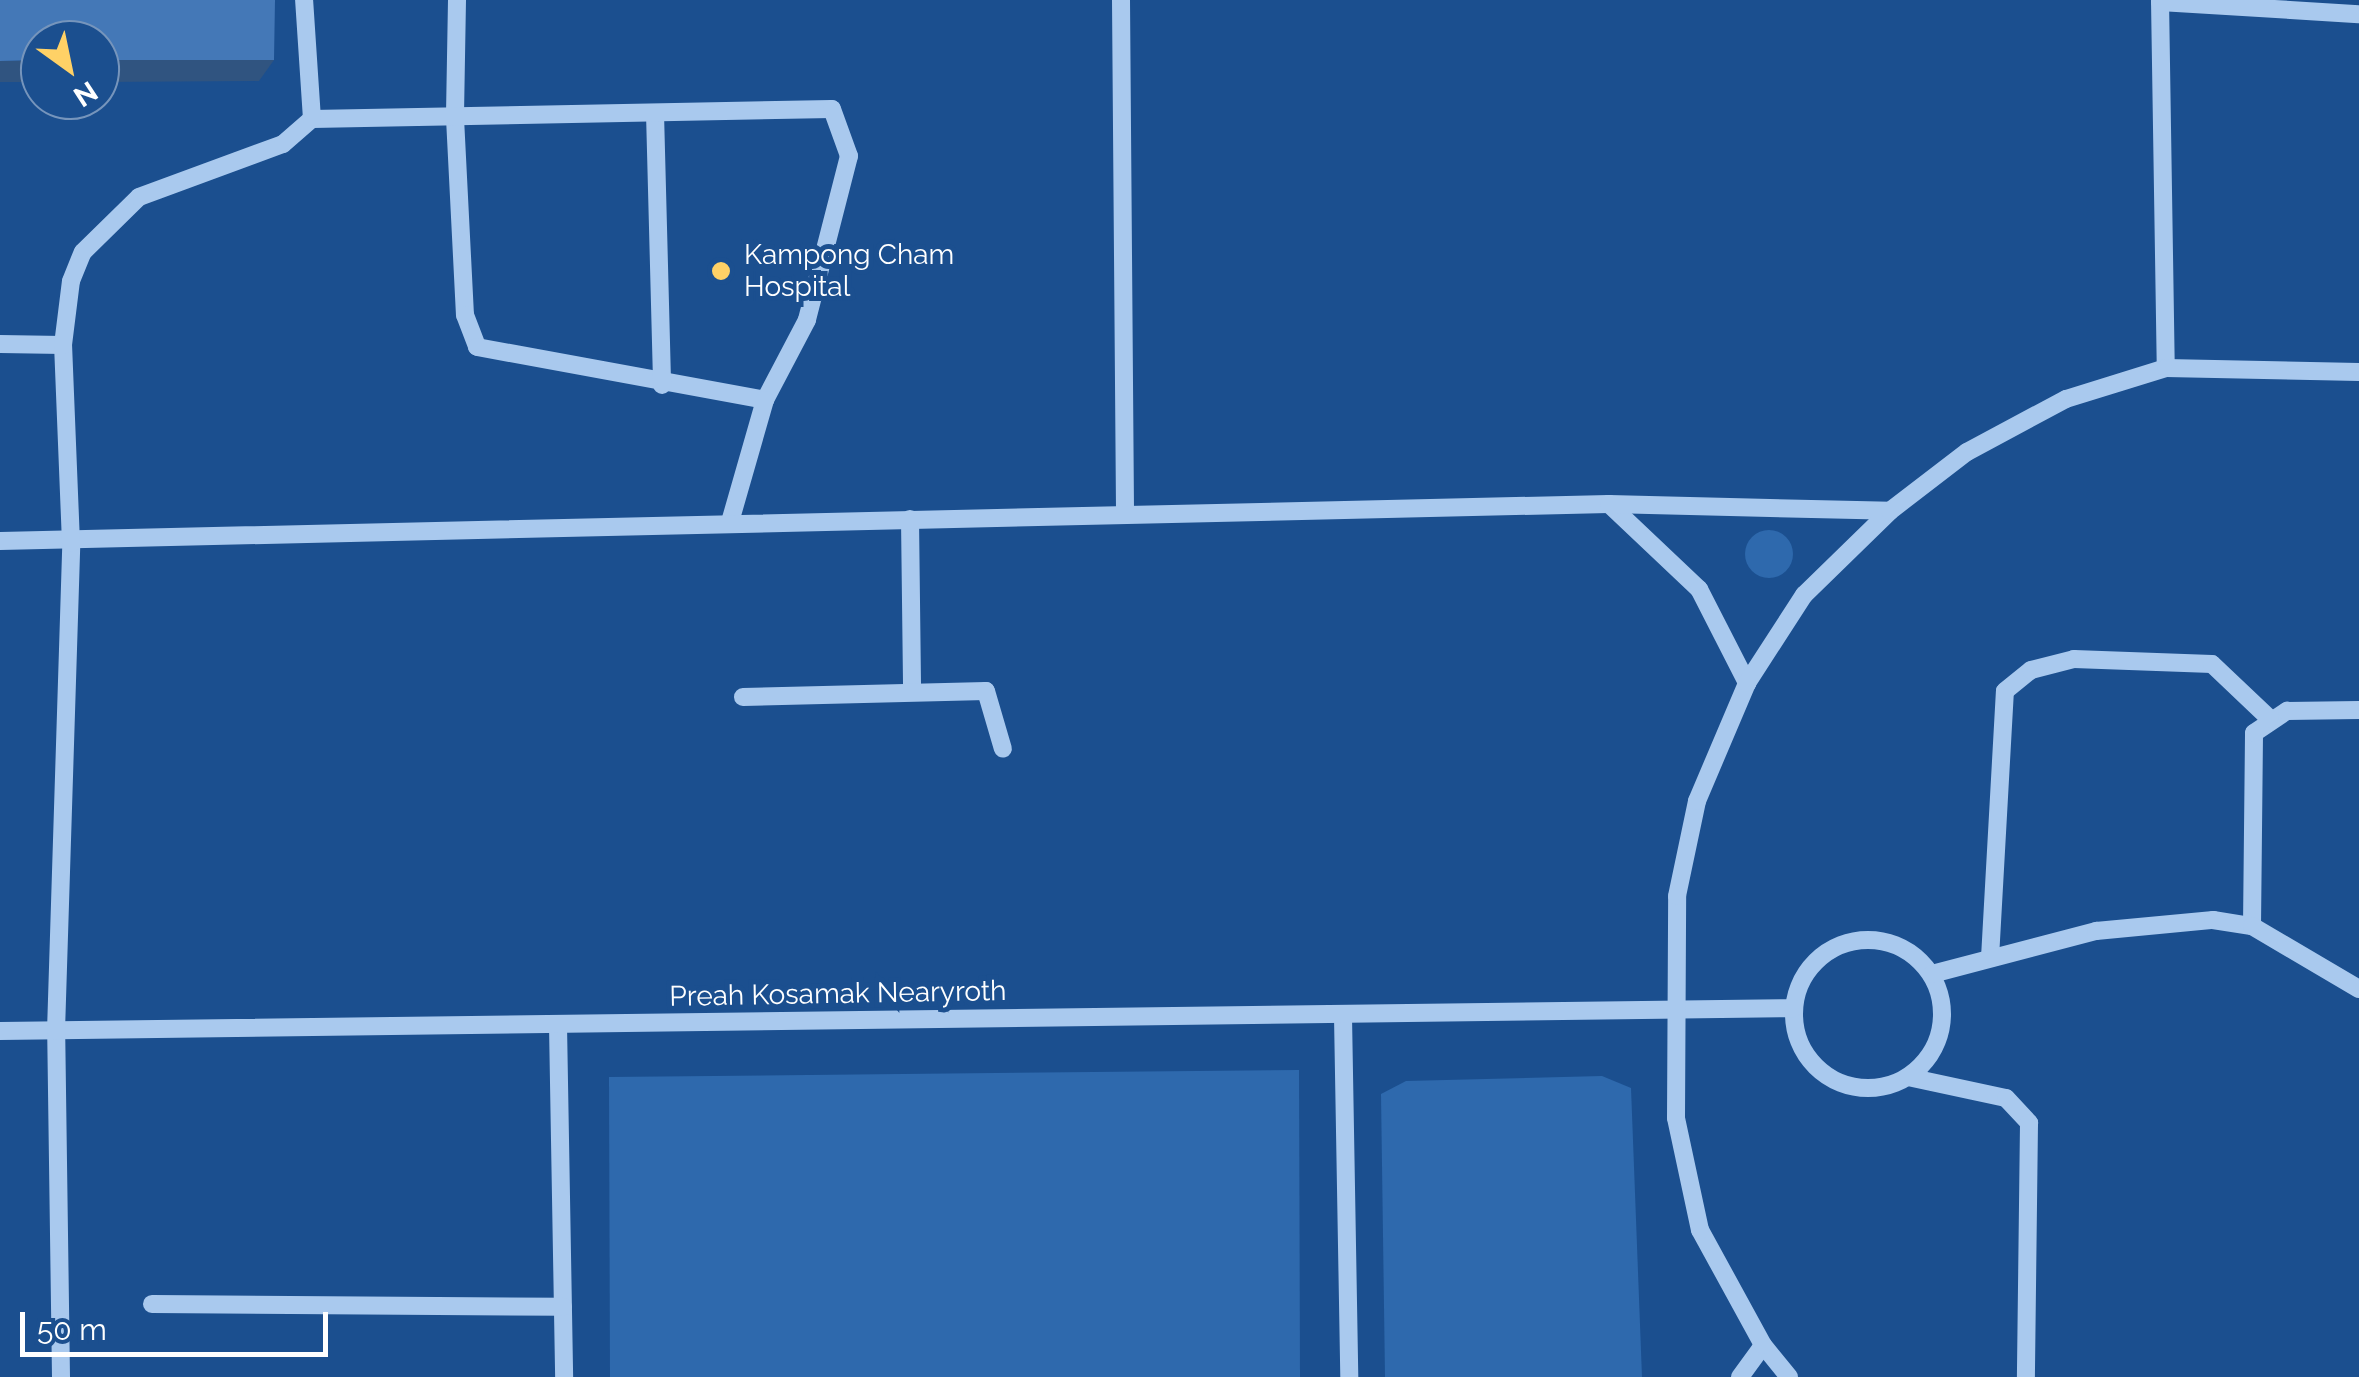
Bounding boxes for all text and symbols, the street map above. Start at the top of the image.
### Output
north arrow [20,20,120,120]
text: N [68,74,103,114]
place label: Kampong Cham Hospital [744,238,954,304]
marker: Kampong Cham Hospital [708,258,734,284]
street label: Preah Kosamak Nearyroth [669,974,1007,1014]
scale bar [25,1292,332,1354]
text: 50 m [37,1312,107,1347]

